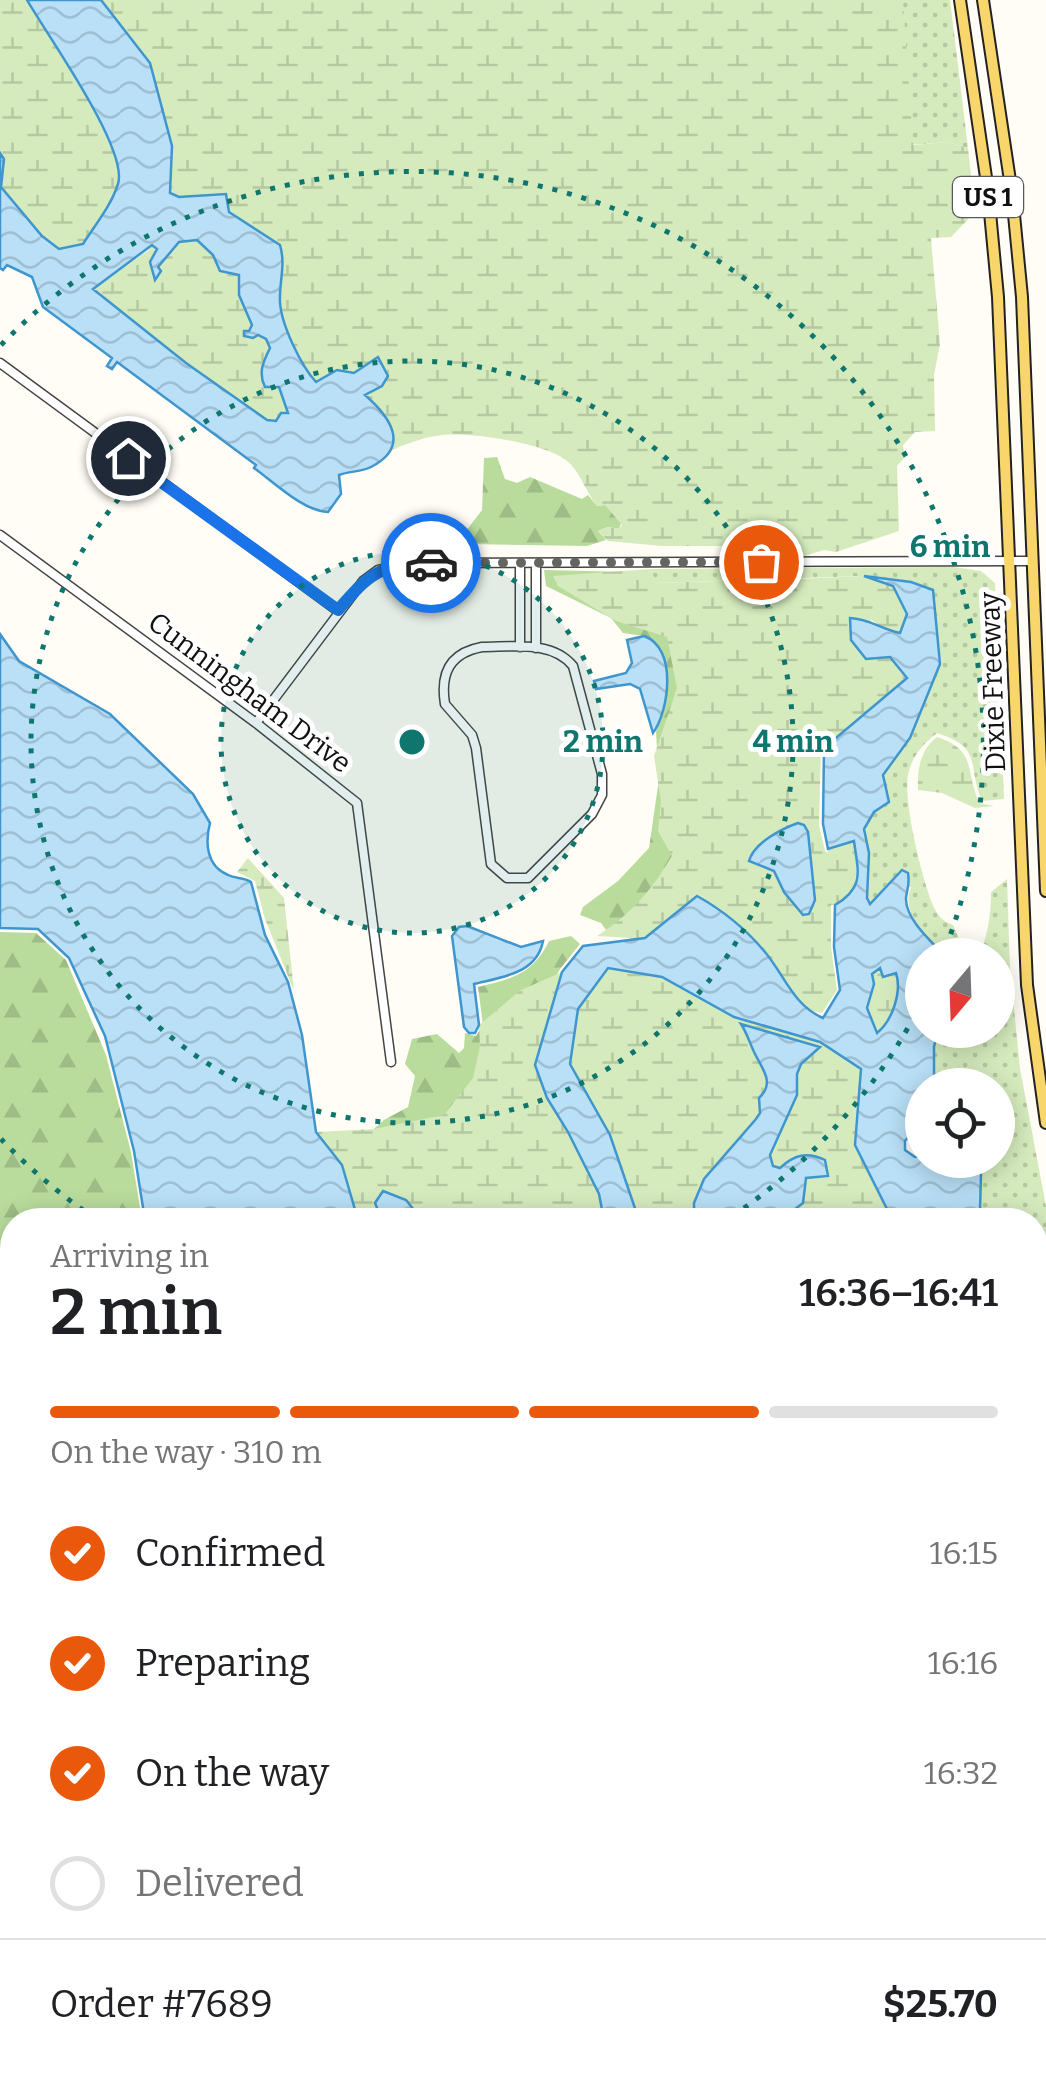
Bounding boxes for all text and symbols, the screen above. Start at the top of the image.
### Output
road number: US 1 [953,177,1023,217]
pin [86,416,171,501]
icon: home [101,431,156,486]
courier [381,513,481,613]
pin [719,520,804,605]
text: 6 min [910,529,991,565]
icon: bag [734,535,789,590]
icon: car [404,536,459,591]
street label: Dixie Freeway [973,591,1012,772]
street label: Cunningham Drive [142,605,358,779]
centre of rings [394,724,430,760]
text: 2 min [563,724,644,760]
text: 4 min [752,724,834,760]
north arrow [905,938,1015,1048]
map controls [905,938,1015,1178]
button: locate [905,1068,1015,1178]
text: Arriving in [50,1237,209,1275]
text: 16:36–16:41 [799,1270,998,1316]
text: 2 min [50,1273,222,1351]
text: On the way · 310 m [50,1433,322,1471]
icon: check [50,1526,105,1581]
text: Confirmed [135,1530,325,1576]
text: 16:15 [929,1534,998,1572]
icon: check [50,1636,105,1691]
text: Preparing [135,1640,310,1686]
text: 16:16 [928,1644,998,1682]
icon: check [50,1746,105,1801]
text: On the way [135,1750,329,1796]
text: 16:32 [924,1754,998,1792]
text: Delivered [135,1860,304,1906]
text: Order #7689 [50,1981,273,2027]
text: $25.70 [883,1981,998,2027]

